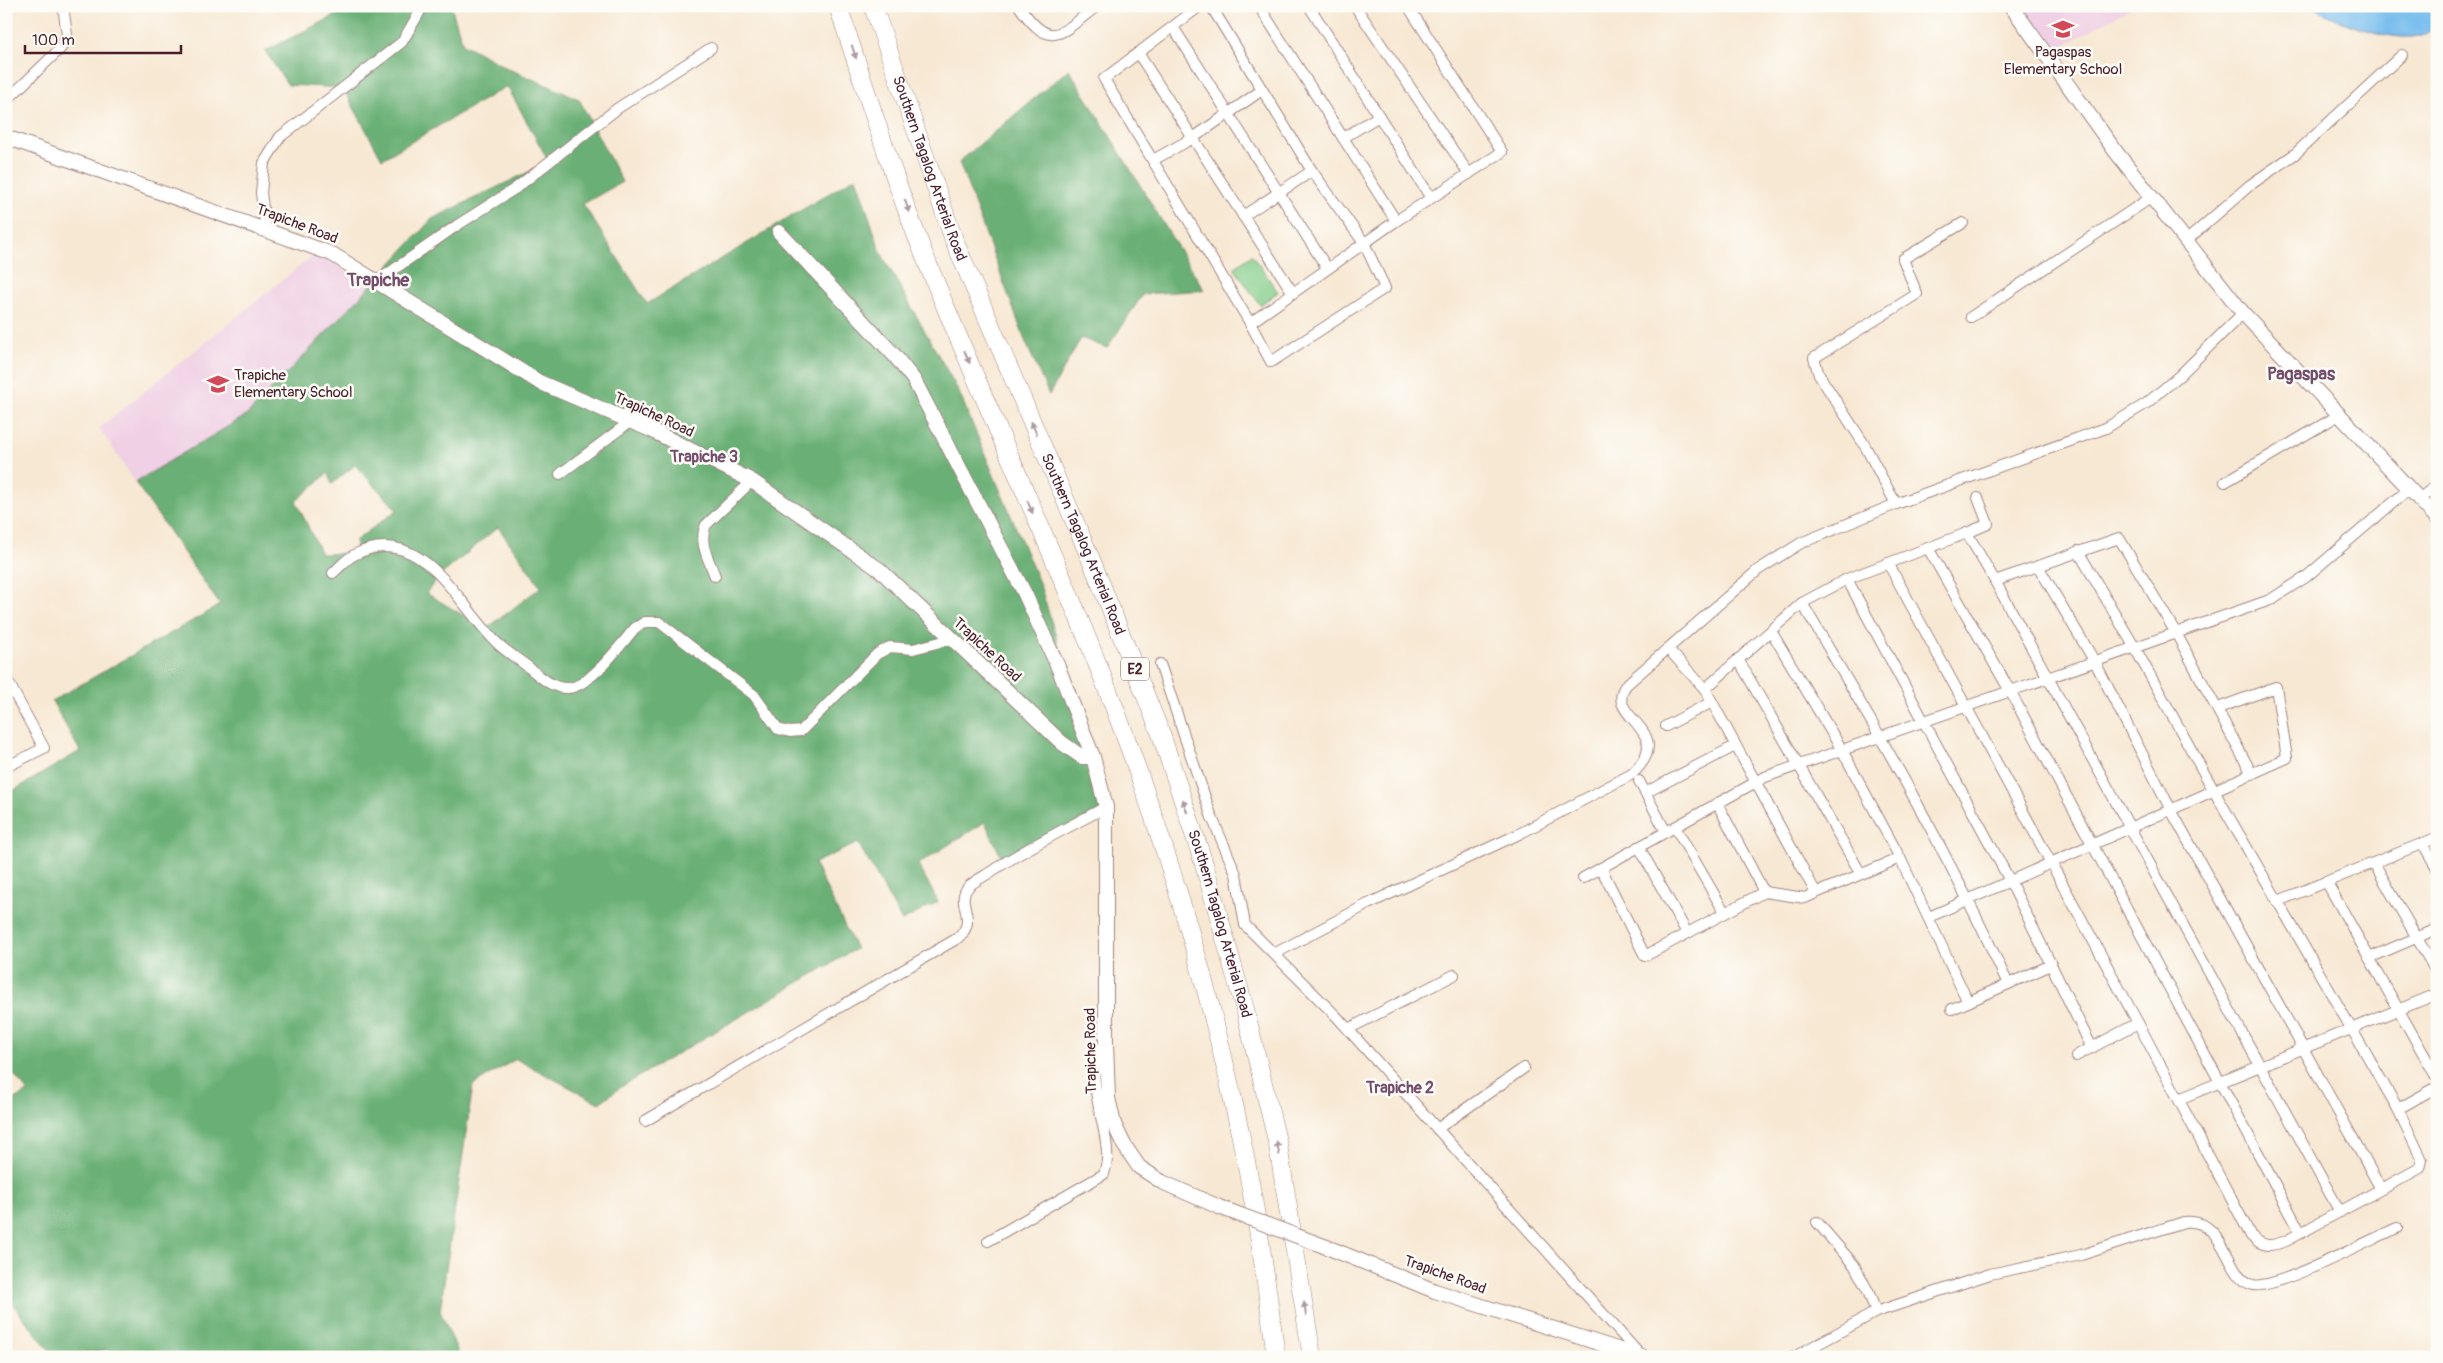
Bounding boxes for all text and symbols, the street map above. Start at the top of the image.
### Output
school or university icon: Pagaspas Elementary School [2050,16,2076,42]
scale bar [25,22,181,54]
text: 100 m [32,31,75,50]
place label: Pagaspas Elementary School [2004,43,2122,79]
one-way arrow [851,45,858,60]
street label: Southern Tagalog Arterial Road [888,73,971,264]
one-way arrow [903,199,911,214]
street label: Trapiche Road [253,200,341,248]
district label: Trapiche [346,269,410,292]
one-way arrow [963,350,971,365]
district label: Pagaspas [2267,363,2336,386]
place label: Trapiche Elementary School [234,366,353,402]
school or university icon: Trapiche Elementary School [205,371,231,397]
street label: Trapiche Road [611,388,697,442]
one-way arrow [1030,420,1038,435]
district label: Trapiche 3 [669,447,738,467]
street label: Southern Tagalog Arterial Road [1037,450,1130,637]
one-way arrow [1027,500,1035,514]
street label: Trapiche Road [949,614,1025,686]
road number: E2 [1121,658,1149,681]
one-way arrow [1181,798,1189,813]
street label: Southern Tagalog Arterial Road [1184,827,1256,1020]
street label: Trapiche Road [1081,1008,1101,1094]
district label: Trapiche 2 [1365,1078,1434,1098]
one-way arrow [1274,1140,1282,1156]
street label: Trapiche Road [1401,1251,1489,1299]
one-way arrow [1301,1300,1309,1316]

